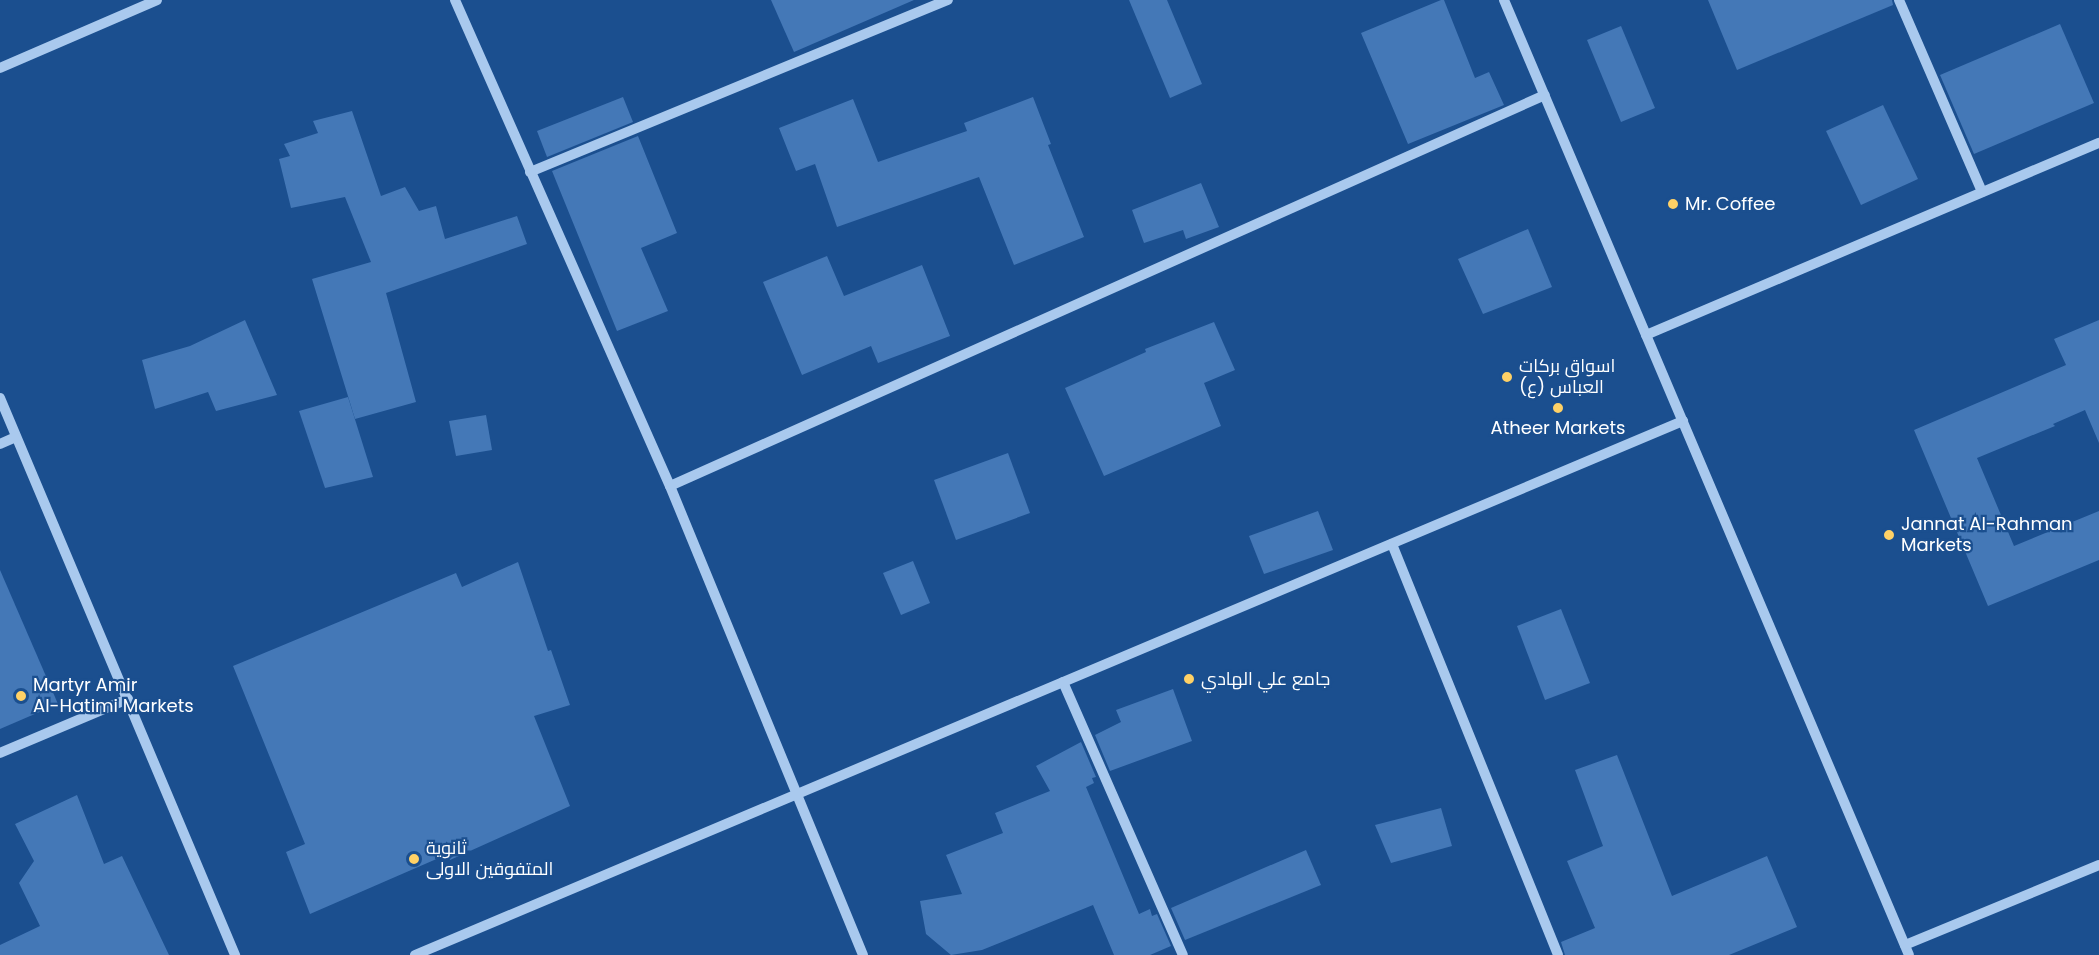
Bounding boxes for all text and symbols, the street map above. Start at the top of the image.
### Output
place label: Mr. Coffee [1685,193,1775,215]
marker: Mr. Coffee [1666,197,1680,211]
place label: اسواق بركات العباس (ع) [1519,356,1615,398]
marker: اسواق بركات العباس (ع) [1500,370,1514,384]
marker: Atheer Markets [1551,401,1565,415]
place label: Atheer Markets [1491,417,1625,439]
place label: Jannat Al-Rahman Markets [1901,514,2073,556]
marker: Jannat Al-Rahman Markets [1882,528,1896,542]
place label: جامع علي الهادي [1201,668,1330,690]
marker: جامع علي الهادي [1182,672,1196,686]
place label: Martyr Amir Al-Hatimi Markets [33,675,194,718]
marker: Martyr Amir Al-Hatimi Markets [14,689,28,703]
place label: ثانوية المتفوقين الاولى [426,838,553,880]
marker: ثانوية المتفوقين الاولى [407,852,421,866]

